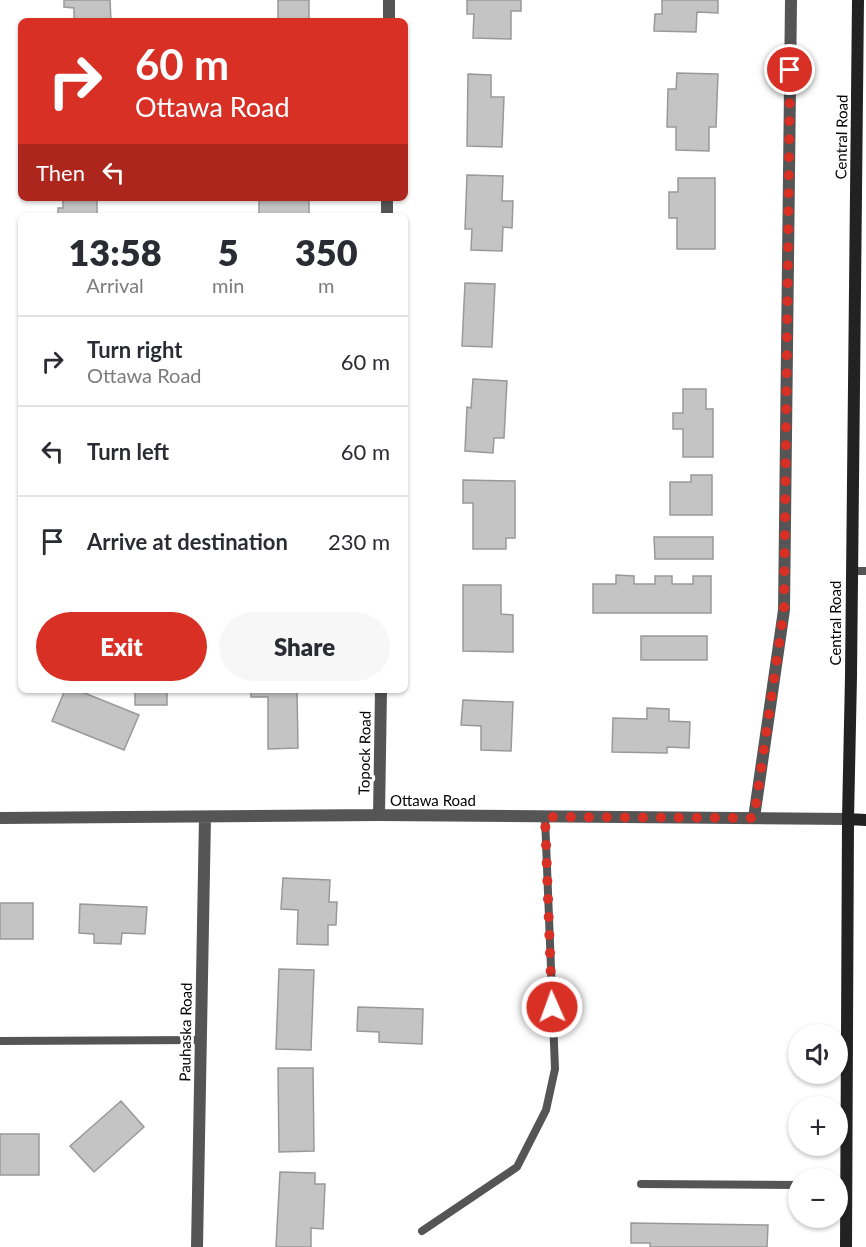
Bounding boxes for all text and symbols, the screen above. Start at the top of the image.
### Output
text: 60 m [135,39,229,89]
icon: right [36,42,114,120]
pin [764,44,815,95]
icon: arrive [773,53,806,86]
text: Ottawa Road [135,90,290,123]
street label: Central Road [831,94,851,180]
icon: left [97,156,130,189]
text: Then [36,159,85,186]
text: 13:58 [68,230,162,274]
text: 5 [218,230,239,274]
text: 350 [295,230,358,274]
text: Arrival [86,273,144,297]
text: min [212,273,244,297]
text: m [318,273,334,297]
text: Turn right [87,336,182,363]
icon: right [36,345,69,378]
text: 60 m [341,348,390,375]
text: Ottawa Road [87,363,202,387]
icon: left [36,435,69,468]
text: Turn left [87,438,169,465]
text: 60 m [341,438,390,465]
icon: arrive [36,525,69,558]
text: Arrive at destination [87,528,288,555]
text: 230 m [328,528,390,555]
street label: Central Road [826,581,844,665]
button: Exit [36,612,207,681]
button: Share [219,612,390,681]
street label: Topock Road [354,711,374,795]
street label: Ottawa Road [390,791,476,809]
position arrow [520,975,584,1039]
street label: Pauhaska Road [175,982,195,1082]
map controls [788,1024,848,1228]
button: sound [788,1024,848,1084]
button: + [788,1096,848,1156]
button: − [788,1168,848,1228]

